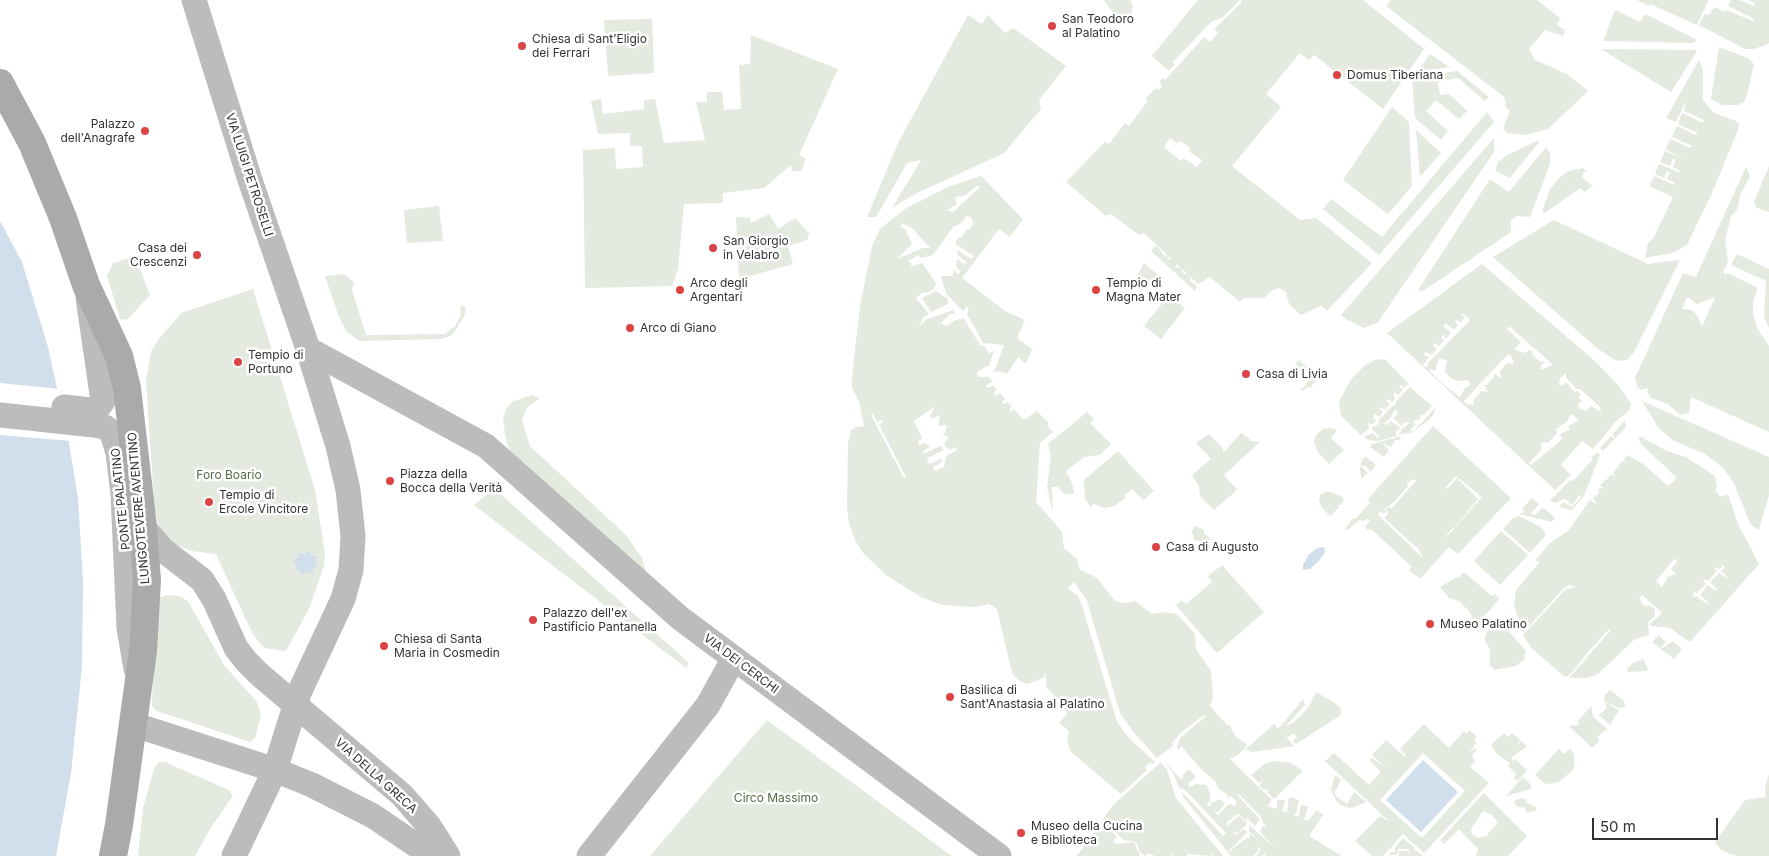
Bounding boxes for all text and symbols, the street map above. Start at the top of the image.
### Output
place label: San Teodoro al Palatino [1062,12,1134,40]
marker: San Teodoro al Palatino [1046,20,1058,32]
place label: Chiesa di Sant’Eligio dei Ferrari [532,32,647,60]
marker: Chiesa di Sant’Eligio dei Ferrari [516,40,528,52]
place label: Domus Tiberiana [1347,68,1443,82]
marker: Domus Tiberiana [1331,69,1343,81]
street label: VIA LUIGI PETROSELLI [222,111,276,239]
place label: Palazzo dell'Anagrafe [60,117,135,145]
marker: Palazzo dell'Anagrafe [139,125,151,137]
place label: San Giorgio in Velabro [723,234,789,262]
place label: Casa dei Crescenzi [130,241,187,269]
marker: San Giorgio in Velabro [707,242,719,254]
marker: Casa dei Crescenzi [191,249,203,261]
place label: Arco degli Argentari [690,276,748,304]
place label: Tempio di Magna Mater [1106,276,1181,304]
marker: Arco degli Argentari [674,284,686,296]
marker: Tempio di Magna Mater [1090,284,1102,296]
place label: Arco di Giano [640,321,717,335]
marker: Arco di Giano [624,322,636,334]
place label: Tempio di Portuno [248,348,303,376]
marker: Tempio di Portuno [232,356,244,368]
place label: Casa di Livia [1256,367,1328,381]
marker: Casa di Livia [1240,368,1252,380]
street label: LUNGOTEVERE AVENTINO [125,431,153,585]
street label: PONTE PALATINO [108,447,134,551]
place label: Piazza della Bocca della Verità [400,467,502,495]
park label: Foro Boario [196,468,262,482]
marker: Piazza della Bocca della Verità [384,475,396,487]
place label: Tempio di Ercole Vincitore [219,488,308,516]
marker: Tempio di Ercole Vincitore [203,496,215,508]
place label: Casa di Augusto [1166,540,1259,554]
marker: Casa di Augusto [1150,541,1162,553]
place label: Palazzo dell'ex Pastificio Pantanella [543,606,657,634]
marker: Palazzo dell'ex Pastificio Pantanella [527,614,539,626]
place label: Museo Palatino [1440,617,1527,631]
marker: Museo Palatino [1424,618,1436,630]
street label: VIA DEI CERCHI [701,631,781,697]
place label: Chiesa di Santa Maria in Cosmedin [394,632,500,660]
marker: Chiesa di Santa Maria in Cosmedin [378,640,390,652]
place label: Basilica di Sant'Anastasia al Palatino [960,683,1105,711]
marker: Basilica di Sant'Anastasia al Palatino [944,691,956,703]
street label: VIA DELLA GRECA [332,736,420,816]
park label: Circo Massimo [734,791,818,805]
scale bar [1594,808,1720,840]
text: 50 m [1600,817,1636,836]
place label: Museo della Cucina e Biblioteca [1031,819,1143,847]
marker: Museo della Cucina e Biblioteca [1015,827,1027,839]

